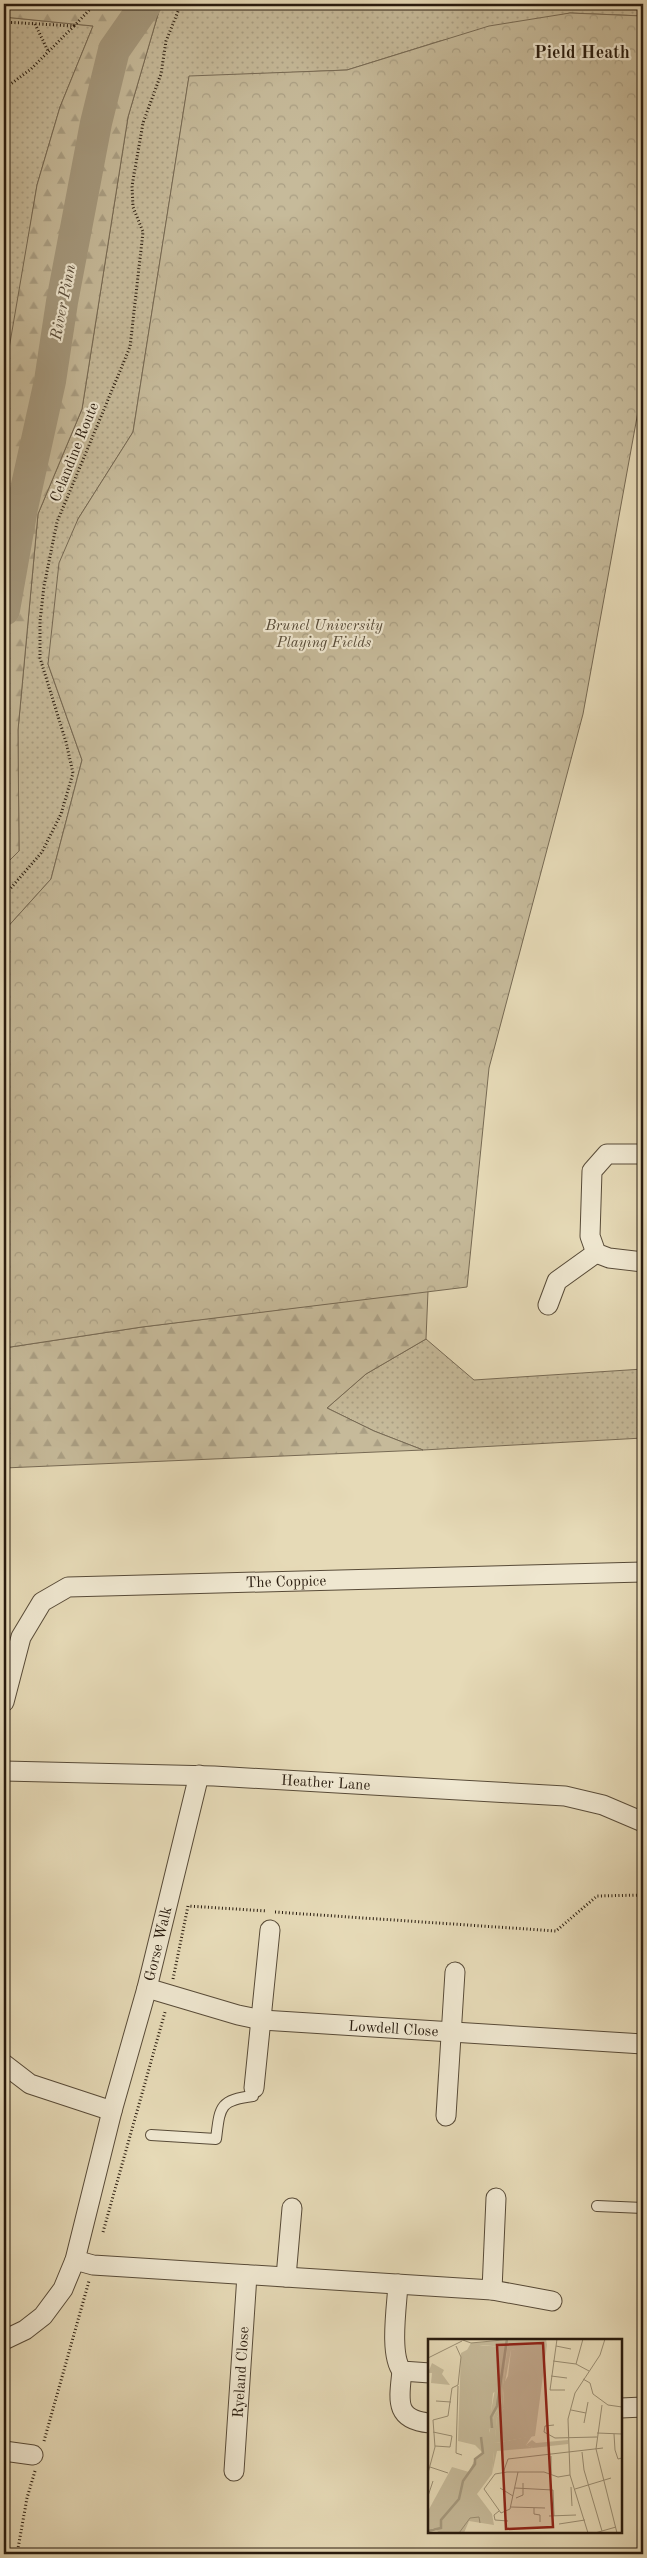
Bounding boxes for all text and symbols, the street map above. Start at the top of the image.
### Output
district label: Pield Heath [534,44,630,62]
water label: River Pinn [49,263,79,342]
street label: Celandine Route [49,401,102,504]
park label: Brunel University Playing Fields [264,619,383,651]
street label: The Coppice [245,1574,327,1591]
street label: Heather Lane [281,1774,371,1794]
street label: Gorse Walk [143,1905,176,1983]
street label: Lowdell Close [348,2019,439,2040]
street label: Ryeland Close [232,2326,253,2418]
inset map [428,2339,622,2533]

